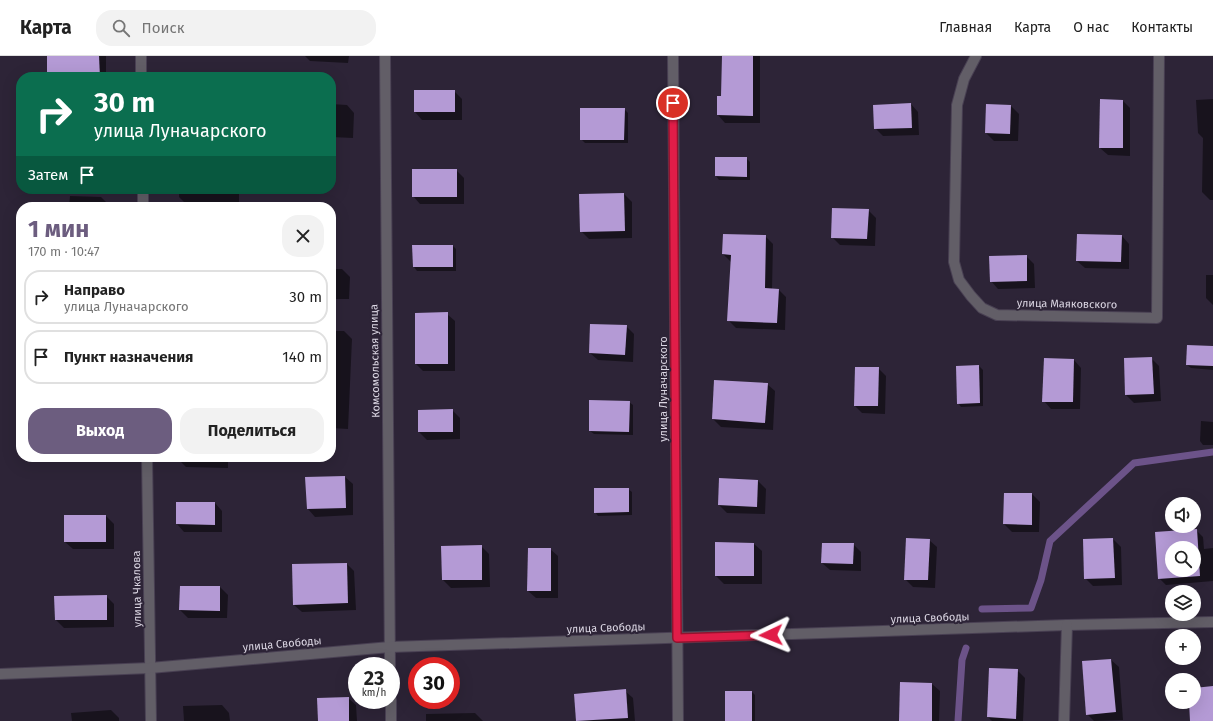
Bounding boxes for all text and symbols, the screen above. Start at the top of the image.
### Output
search box [96,10,376,46]
text: Карта [20,16,72,39]
icon: search [110,17,132,39]
text: Поиск [142,19,184,37]
text: Главная [939,19,992,36]
text: Карта [1014,19,1051,36]
text: О нас [1073,19,1109,36]
text: Контакты [1131,19,1193,36]
text: 30 m [94,86,155,119]
pin [656,86,690,120]
icon: right [28,88,80,140]
icon: arrive [662,92,684,114]
text: улица Луначарского [94,120,267,142]
icon: arrive [76,164,98,186]
text: Затем [28,166,68,184]
text: 1 мин [28,215,89,243]
button: close [282,215,324,257]
text: 170 m · 10:47 [28,244,99,259]
text: Направо [64,281,125,299]
icon: right [30,286,52,308]
text: 30 m [289,288,322,306]
street label: улица Маяковского [1017,297,1117,311]
text: улица Луначарского [64,299,189,314]
street label: Комсомольская улица [368,304,382,418]
street label: улица Луначарского [657,336,670,442]
icon: arrive [30,346,52,368]
text: Пункт назначения [64,348,193,366]
text: 140 m [282,348,322,366]
button: Выход [28,408,172,454]
button: Поделиться [180,408,324,454]
map controls [1165,497,1201,709]
button: sound [1165,497,1201,533]
button: search [1165,541,1201,577]
street label: улица Чкалова [130,551,144,627]
button: layers [1165,585,1201,621]
street label: улица Свободы [890,610,970,626]
position arrow [750,614,792,656]
street label: улица Свободы [566,620,646,636]
button: + [1165,629,1201,665]
street label: улица Свободы [242,634,322,654]
speed limit sign: 30 [408,657,460,709]
text: 23 [364,666,384,690]
button: − [1165,673,1201,709]
text: km/h [362,687,386,699]

